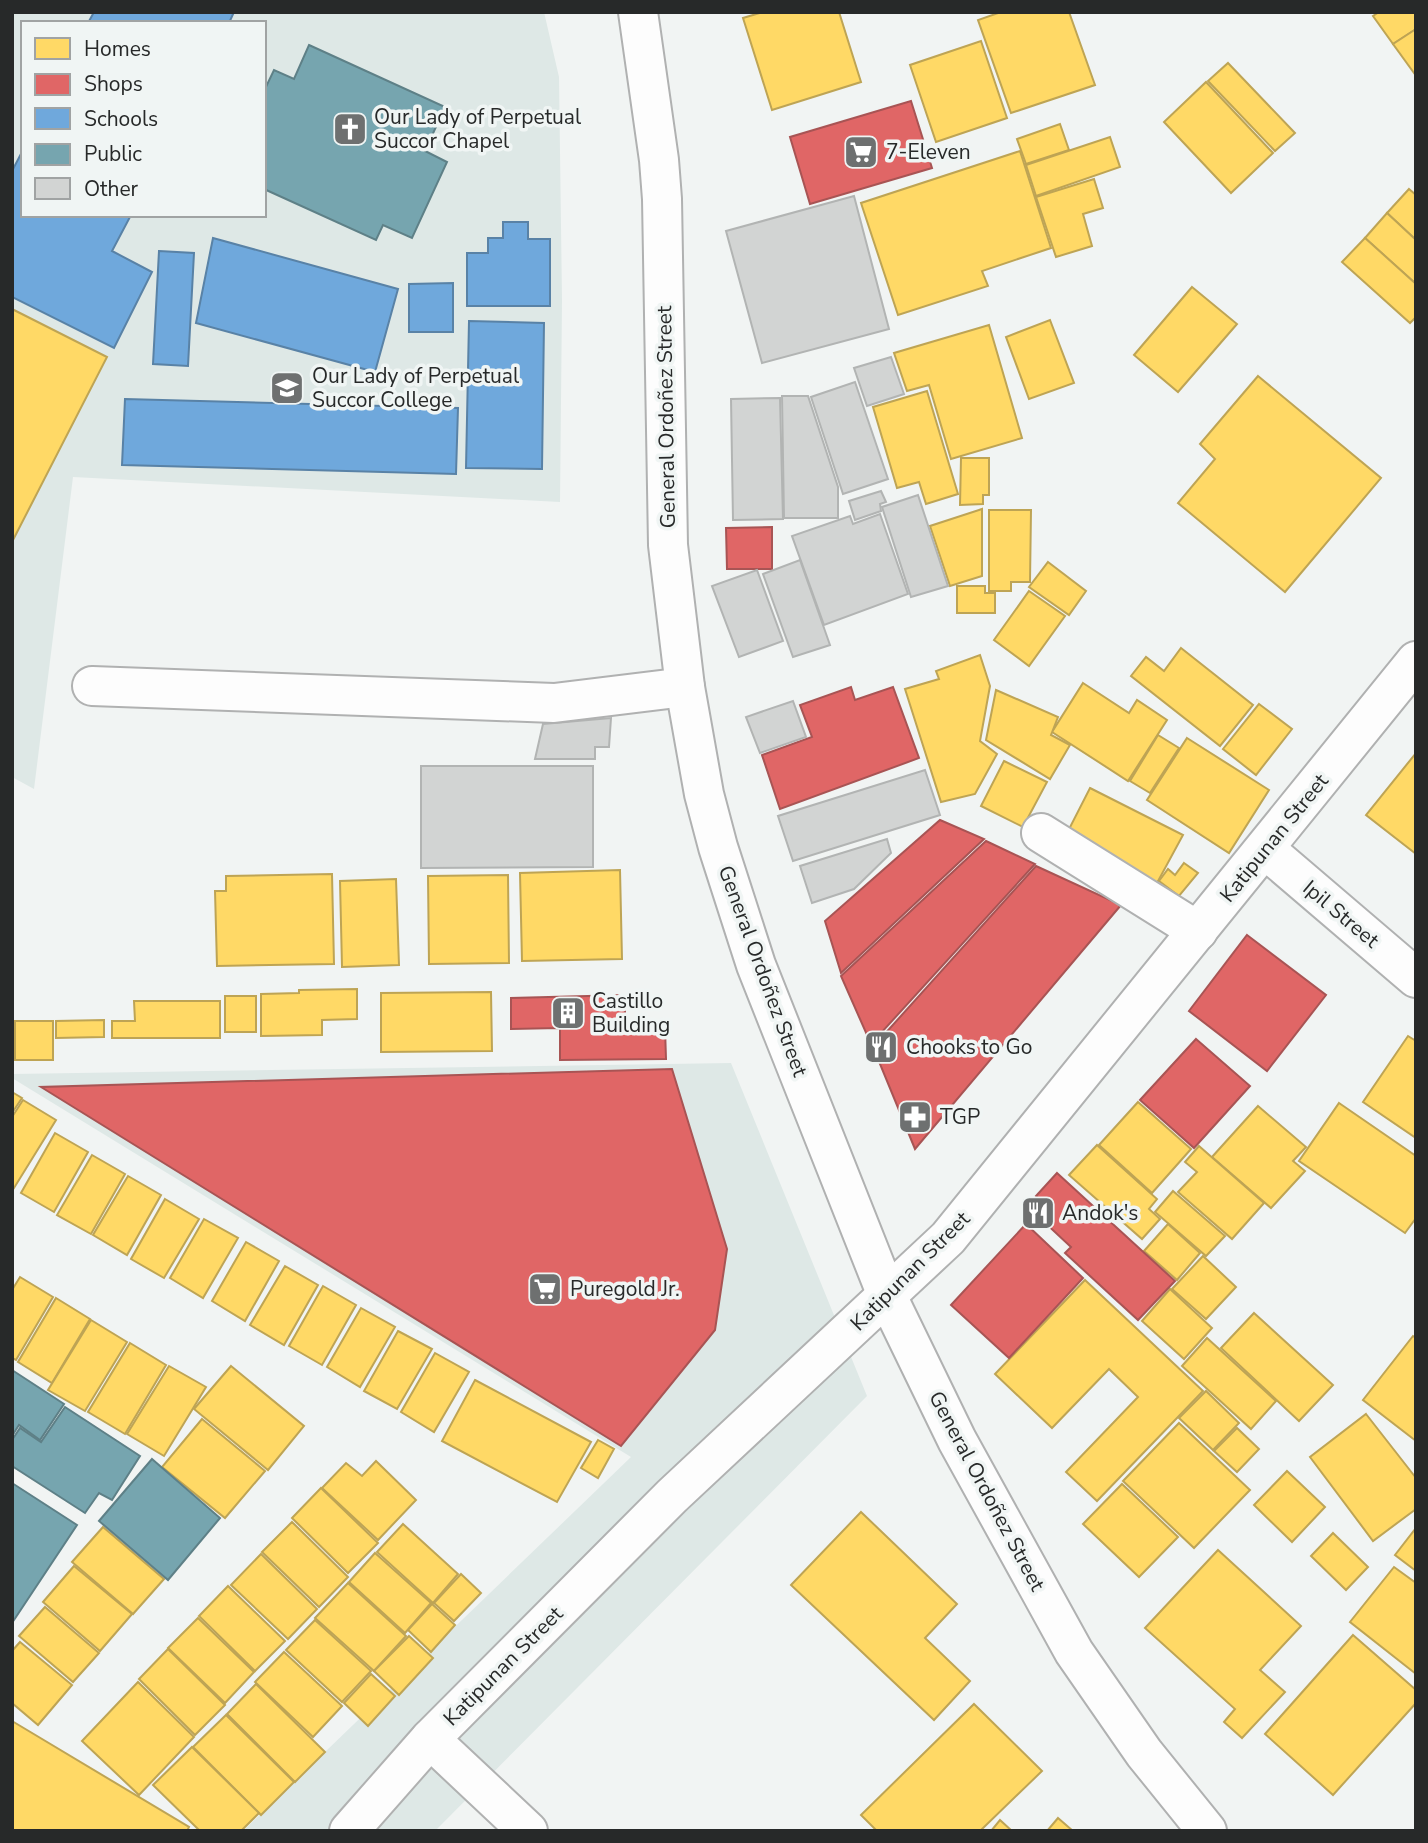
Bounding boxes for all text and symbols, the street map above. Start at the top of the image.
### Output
legend [21,21,266,217]
text: Homes [84,35,151,63]
text: Shops [84,70,143,98]
place label: Our Lady of Perpetual Succor Chapel [374,103,582,155]
text: Schools [84,105,158,133]
church icon: Our Lady of Perpetual Succor Chapel [331,110,369,148]
supermarket icon: 7-Eleven [842,133,880,171]
place label: 7-Eleven [886,138,971,166]
text: Public [84,140,142,168]
text: Other [84,175,139,203]
street label: General Ordoñez Street [650,305,682,529]
place label: Our Lady of Perpetual Succor College [312,362,520,414]
school or university icon: Our Lady of Perpetual Succor College [268,369,306,407]
street label: Katipunan Street [1213,767,1335,908]
street label: General Ordoñez Street [712,862,814,1081]
street label: Ipil Street [1297,874,1386,955]
place label: Castillo Building [592,987,670,1039]
building icon: Castillo Building [549,994,587,1032]
restaurant icon: Chooks to Go [862,1028,900,1066]
place label: Chooks to Go [906,1033,1032,1061]
pharmacy icon: TGP [896,1098,934,1136]
place label: TGP [940,1103,980,1131]
restaurant icon: Andok's [1019,1194,1057,1232]
place label: Andok's [1062,1199,1138,1227]
street label: Katipunan Street [844,1205,976,1337]
supermarket icon: Puregold Jr. [526,1270,564,1308]
place label: Puregold Jr. [570,1275,680,1303]
street label: General Ordoñez Street [922,1386,1052,1596]
street label: Katipunan Street [437,1600,569,1732]

